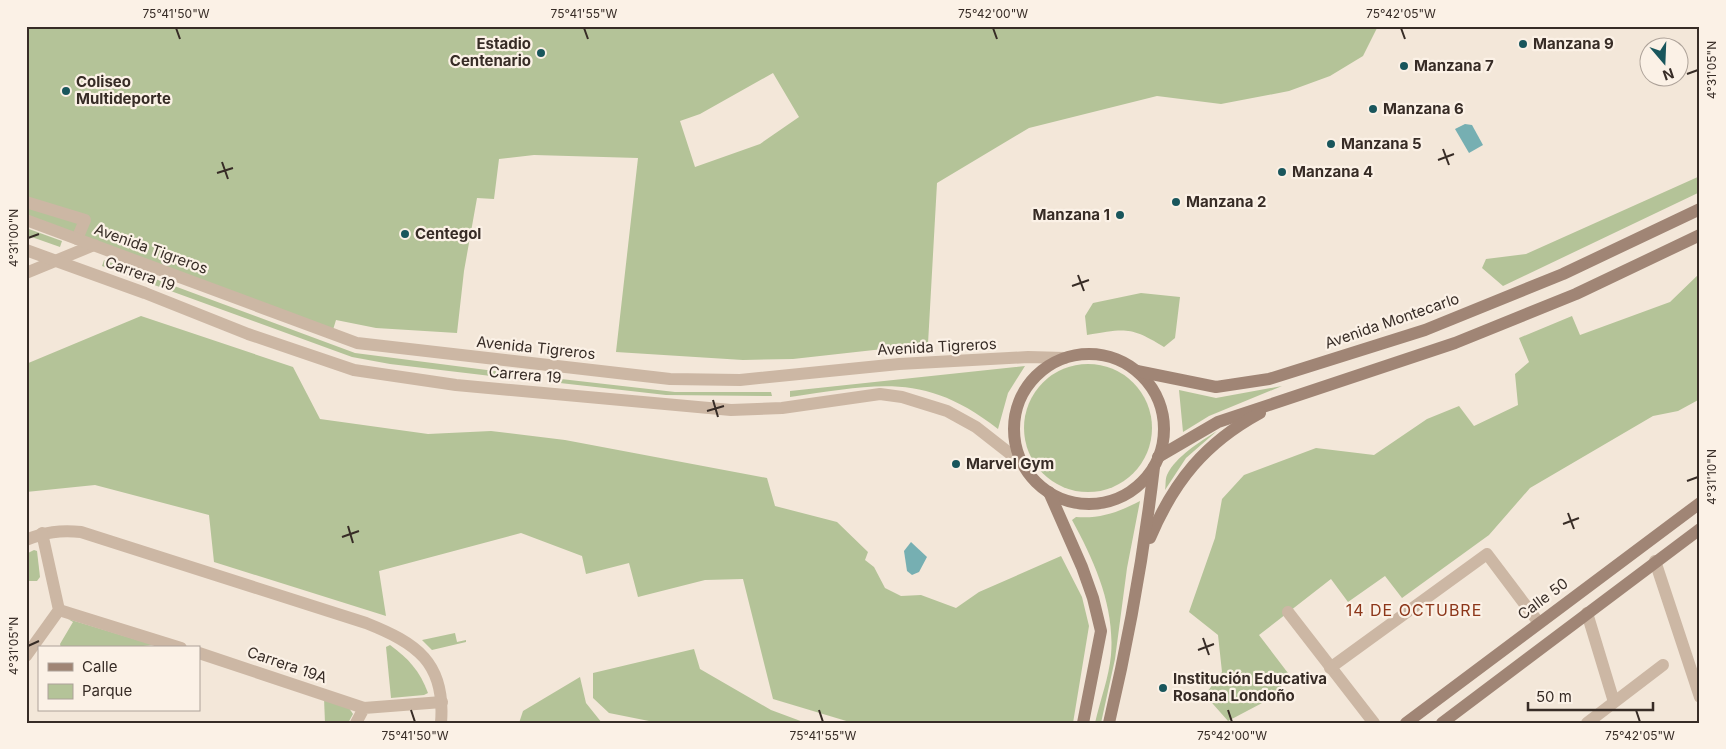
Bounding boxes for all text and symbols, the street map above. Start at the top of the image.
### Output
text: 75°41'50"W [142,6,210,21]
text: 75°41'55"W [551,6,618,21]
text: 75°42'00"W [958,6,1028,21]
text: 75°42'05"W [1366,6,1436,21]
place label: Estadio Centenario [450,34,531,70]
place label: Manzana 9 [1533,34,1614,53]
marker: Manzana 9 [1517,38,1529,50]
north arrow [1638,38,1688,88]
text: 4°31'05"N [1704,41,1719,99]
marker: Estadio Centenario [535,47,547,59]
place label: Manzana 7 [1414,56,1494,75]
marker: Manzana 7 [1398,60,1410,72]
text: N [1661,65,1676,85]
place label: Coliseo Multideporte [76,72,171,108]
marker: Coliseo Multideporte [60,85,72,97]
place label: Manzana 6 [1383,99,1464,118]
marker: Manzana 6 [1367,103,1379,115]
place label: Manzana 5 [1341,134,1422,153]
marker: Manzana 5 [1325,138,1337,150]
place label: Manzana 4 [1292,162,1373,181]
marker: Manzana 4 [1276,166,1288,178]
place label: Manzana 2 [1186,192,1266,211]
marker: Manzana 2 [1170,196,1182,208]
place label: Manzana 1 [1033,205,1110,224]
text: 4°31'00"N [6,209,21,267]
marker: Manzana 1 [1114,209,1126,221]
street label: Avenida Tigreros [92,219,211,278]
place label: Centegol [415,224,481,243]
marker: Centegol [399,228,411,240]
street label: Carrera 19 [103,252,178,295]
street label: Avenida Montecarlo [1322,289,1462,352]
street label: Avenida Tigreros [476,332,597,363]
street label: Avenida Tigreros [877,334,997,359]
street label: Carrera 19 [488,362,562,387]
text: 4°31'10"N [1704,449,1719,505]
place label: Marvel Gym [966,454,1054,473]
marker: Marvel Gym [950,458,962,470]
street label: Calle 50 [1514,573,1572,624]
district label: 14 DE OCTUBRE [1346,600,1482,620]
text: 4°31'05"N [6,617,21,675]
street label: Carrera 19A [245,642,330,687]
legend [38,646,200,712]
text: Calle [82,657,117,676]
place label: Institución Educativa Rosana Londoño [1173,669,1327,705]
scale bar [1528,679,1654,711]
text: Parque [82,681,132,700]
marker: Institución Educativa Rosana Londoño [1157,682,1169,694]
text: 50 m [1536,687,1572,706]
text: 75°41'50"W [381,728,449,743]
text: 75°41'55"W [790,728,857,743]
text: 75°42'00"W [1197,728,1267,743]
text: 75°42'05"W [1605,728,1675,743]

